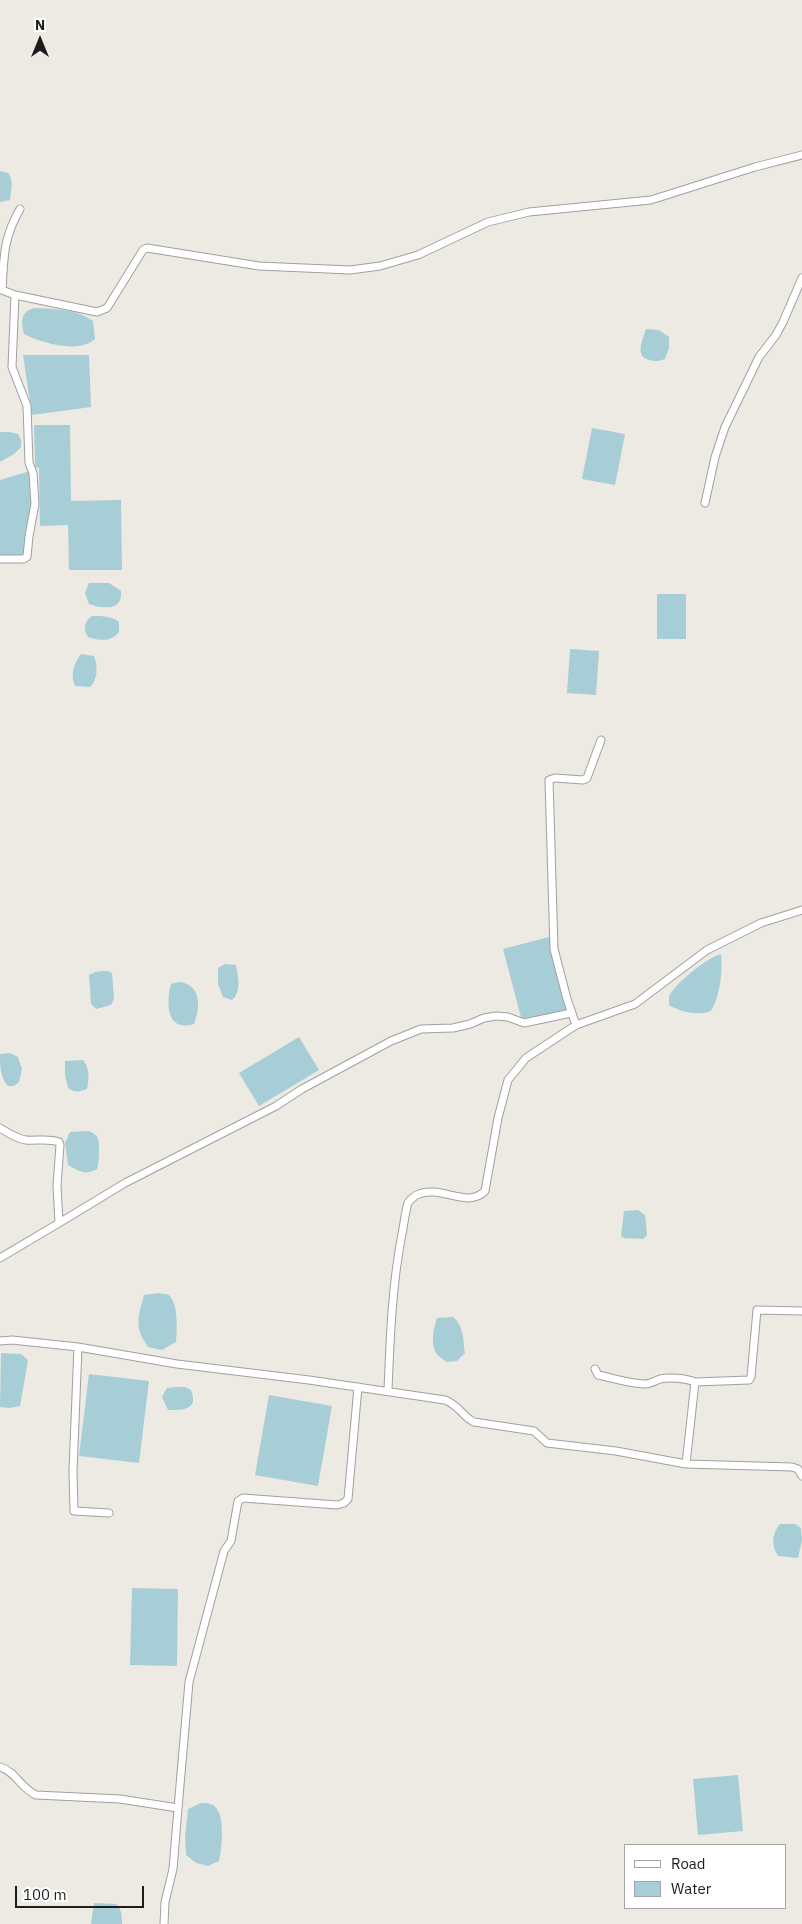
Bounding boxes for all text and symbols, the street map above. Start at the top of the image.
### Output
north arrow [15,15,65,65]
text: N [35,16,45,34]
legend [624,1844,787,1909]
text: Road [671,1854,706,1873]
scale bar [18,1876,146,1908]
text: Water [671,1879,711,1898]
text: 100 m [23,1885,67,1904]

